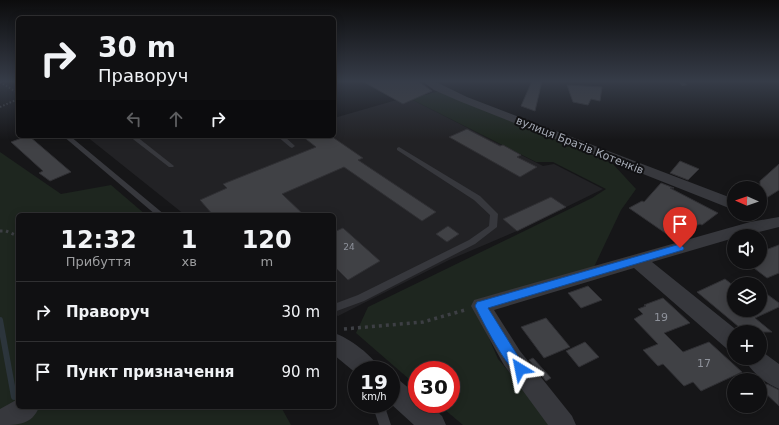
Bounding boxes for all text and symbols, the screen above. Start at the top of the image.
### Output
text: 30 m [98,31,176,64]
icon: right [32,32,84,84]
text: Праворуч [98,65,188,86]
icon: left [123,108,145,130]
icon: ahead [165,108,187,130]
icon: right [207,108,229,130]
street label: вулиця Братів Котенків [514,114,646,177]
north arrow [727,181,767,221]
map controls [727,181,767,413]
pin [663,207,697,248]
icon: arrive [669,213,691,235]
text: 12:32 [60,226,137,254]
text: 1 [181,226,197,254]
text: 120 [242,226,292,254]
button: sound [727,229,767,269]
house number: 24 [343,242,355,252]
text: Прибуття [66,254,131,269]
text: хв [181,254,197,269]
text: m [260,254,273,269]
button: layers [727,277,767,317]
icon: right [32,301,54,323]
text: Праворуч [66,303,150,321]
text: 30 m [282,303,320,321]
house number: 19 [654,311,668,324]
button: + [727,325,767,365]
position arrow [499,348,541,390]
house number: 17 [697,357,711,370]
icon: arrive [32,361,54,383]
speed limit sign: 30 [408,361,460,413]
text: Пункт призначення [66,363,234,381]
text: 90 m [282,363,320,381]
text: 19 [360,370,388,394]
button: − [727,373,767,413]
text: km/h [361,391,387,402]

